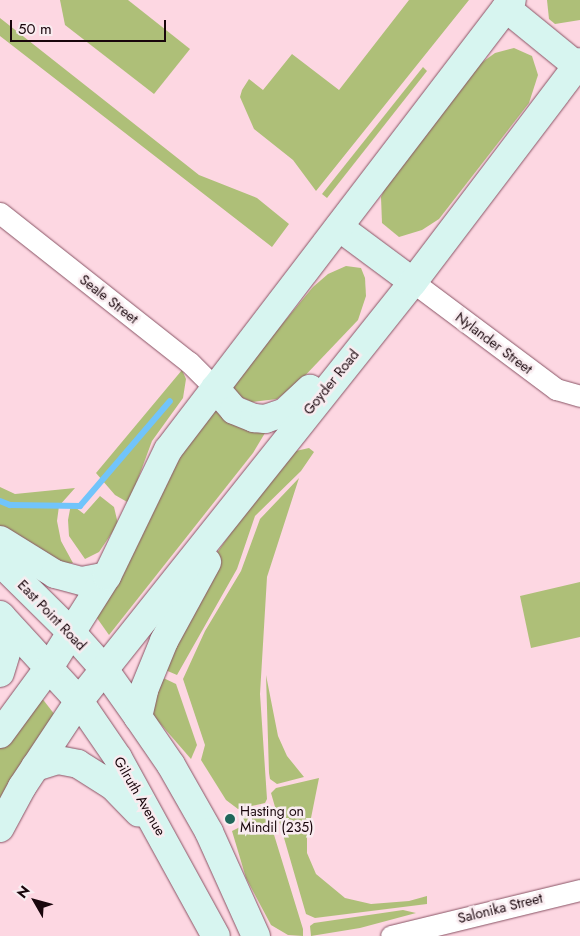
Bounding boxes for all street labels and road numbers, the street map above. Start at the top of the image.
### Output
street label: Seale Street [76,271,142,327]
street label: Nylander Street [452,309,536,377]
street label: Goyder Road [300,346,362,418]
street label: East Point Road [14,576,90,654]
street label: Gilruth Avenue [111,754,169,838]
street label: Salonika Street [456,889,544,927]

